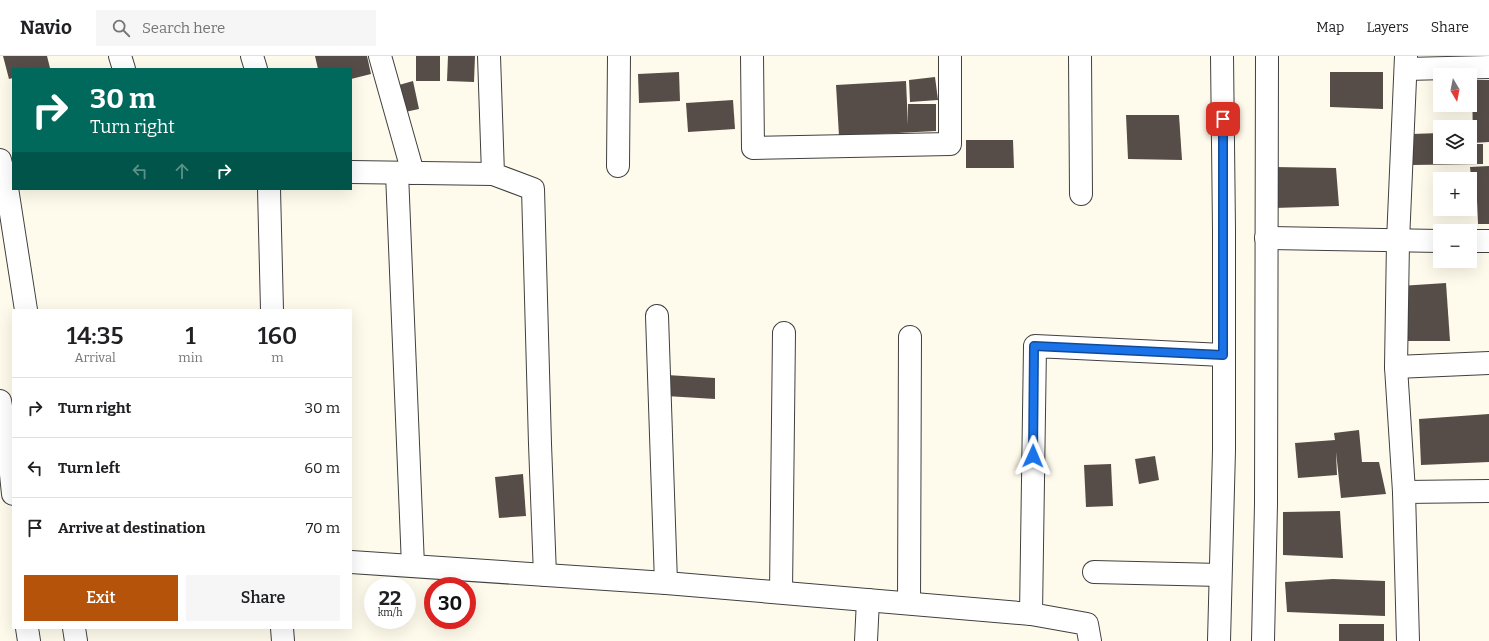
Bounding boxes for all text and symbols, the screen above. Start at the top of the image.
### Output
search box [96,10,376,46]
text: Navio [20,16,72,39]
icon: search [110,17,132,39]
text: Search here [142,19,225,37]
text: Map [1316,19,1344,36]
text: Layers [1366,19,1409,36]
text: Share [1431,19,1469,36]
north arrow [1433,68,1477,112]
map controls [1433,68,1477,268]
text: 30 m [90,82,156,115]
icon: right [24,84,76,136]
pin [1206,102,1240,136]
icon: arrive [1212,108,1234,130]
text: Turn right [90,116,175,138]
button: layers [1433,120,1477,164]
icon: left [129,160,151,182]
icon: ahead [171,160,193,182]
icon: right [213,160,235,182]
button: + [1433,172,1477,216]
button: − [1433,224,1477,268]
text: 14:35 [67,322,124,350]
text: 1 [186,322,196,350]
text: 160 [258,322,297,350]
text: Arrival [75,350,116,365]
text: min [178,350,203,365]
text: m [271,350,284,365]
icon: right [24,397,46,419]
text: Turn right [58,399,131,417]
text: 30 m [305,399,340,417]
position arrow [1012,435,1054,477]
icon: left [24,457,46,479]
text: Turn left [58,459,120,477]
text: 60 m [304,459,340,477]
icon: arrive [24,517,46,539]
text: Arrive at destination [58,519,205,537]
text: 70 m [306,519,340,537]
button: Exit [24,575,178,621]
button: Share [186,575,340,621]
speed limit sign: 30 [424,577,476,629]
text: 22 [379,586,401,610]
text: km/h [378,607,402,619]

